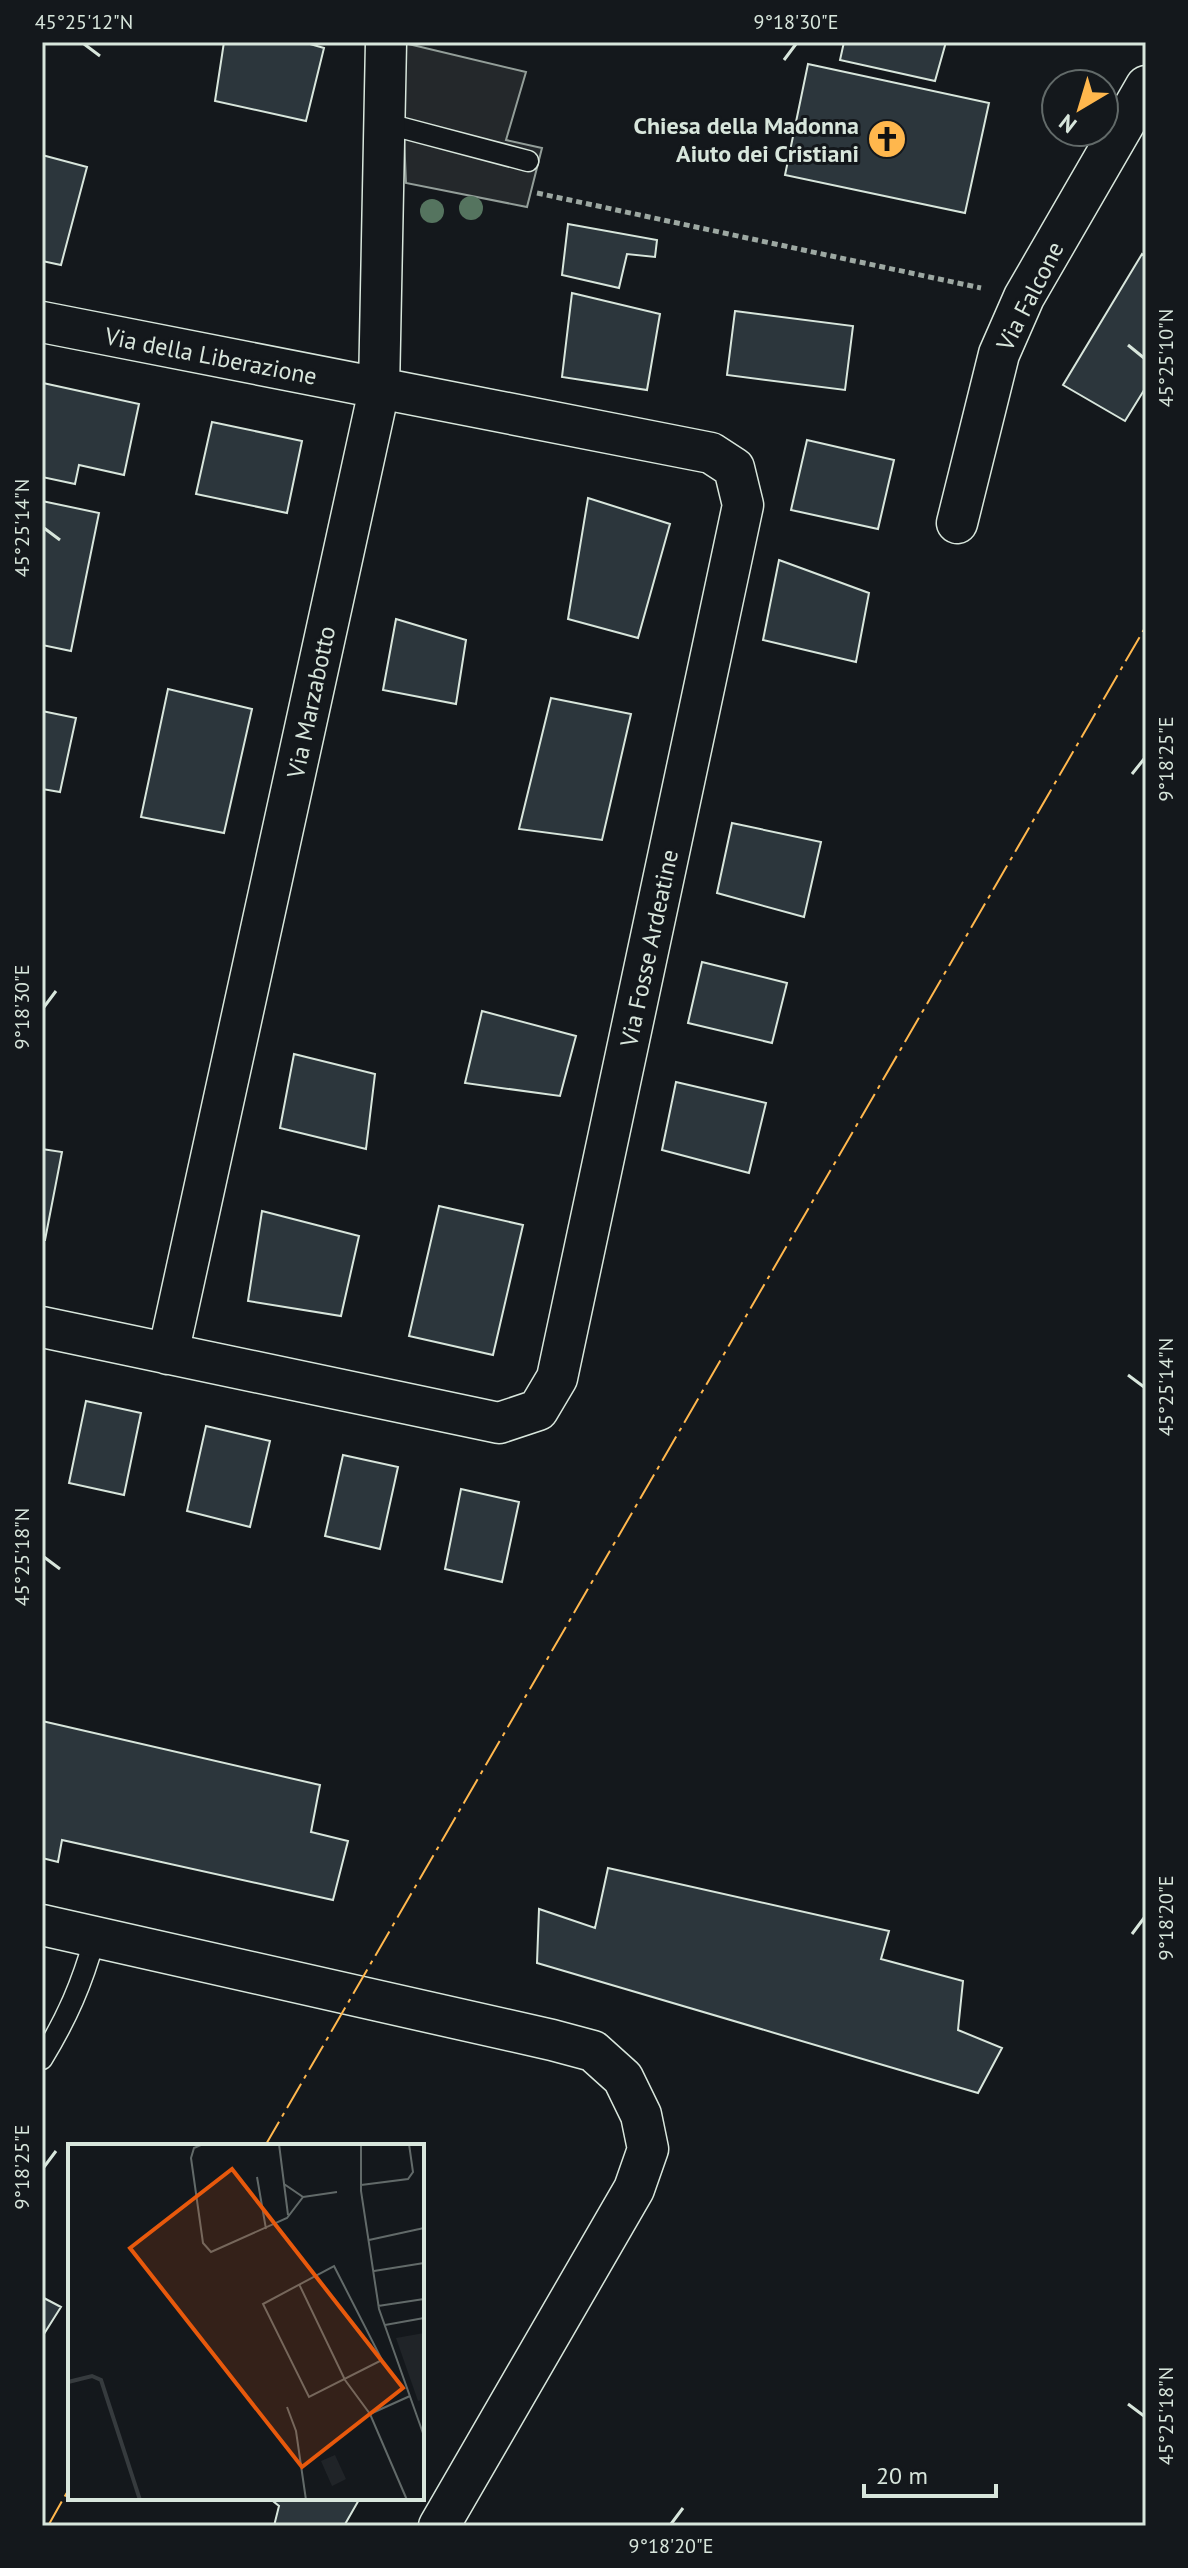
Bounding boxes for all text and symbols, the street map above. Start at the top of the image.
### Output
text: 45°25'12"N [35,9,133,35]
text: 9°18'30"E [754,9,838,35]
north arrow [1040,68,1120,148]
text: N [1053,108,1082,139]
place label: Chiesa della Madonna Aiuto dei Cristiani [634,110,859,169]
church icon: Chiesa della Madonna Aiuto dei Cristiani [866,118,908,160]
street label: Via Falcone [989,236,1071,357]
text: 45°25'10"N [1153,309,1179,407]
street label: Via della Liberazione [101,320,320,392]
text: 45°25'14"N [9,479,35,577]
street label: Via Marzabotto [280,623,342,782]
text: 9°18'25"E [1153,717,1179,801]
street label: Via Fosse Ardeatine [613,847,685,1050]
text: 9°18'30"E [9,965,35,1049]
text: 45°25'14"N [1153,1338,1179,1436]
text: 45°25'18"N [9,1508,35,1606]
text: 9°18'20"E [1153,1876,1179,1960]
text: 9°18'25"E [9,2125,35,2209]
inset map [68,2144,424,2500]
text: 45°25'18"N [1153,2367,1179,2465]
scale bar [864,2448,996,2498]
text: 20 m [876,2460,928,2491]
text: 9°18'20"E [629,2533,713,2559]

